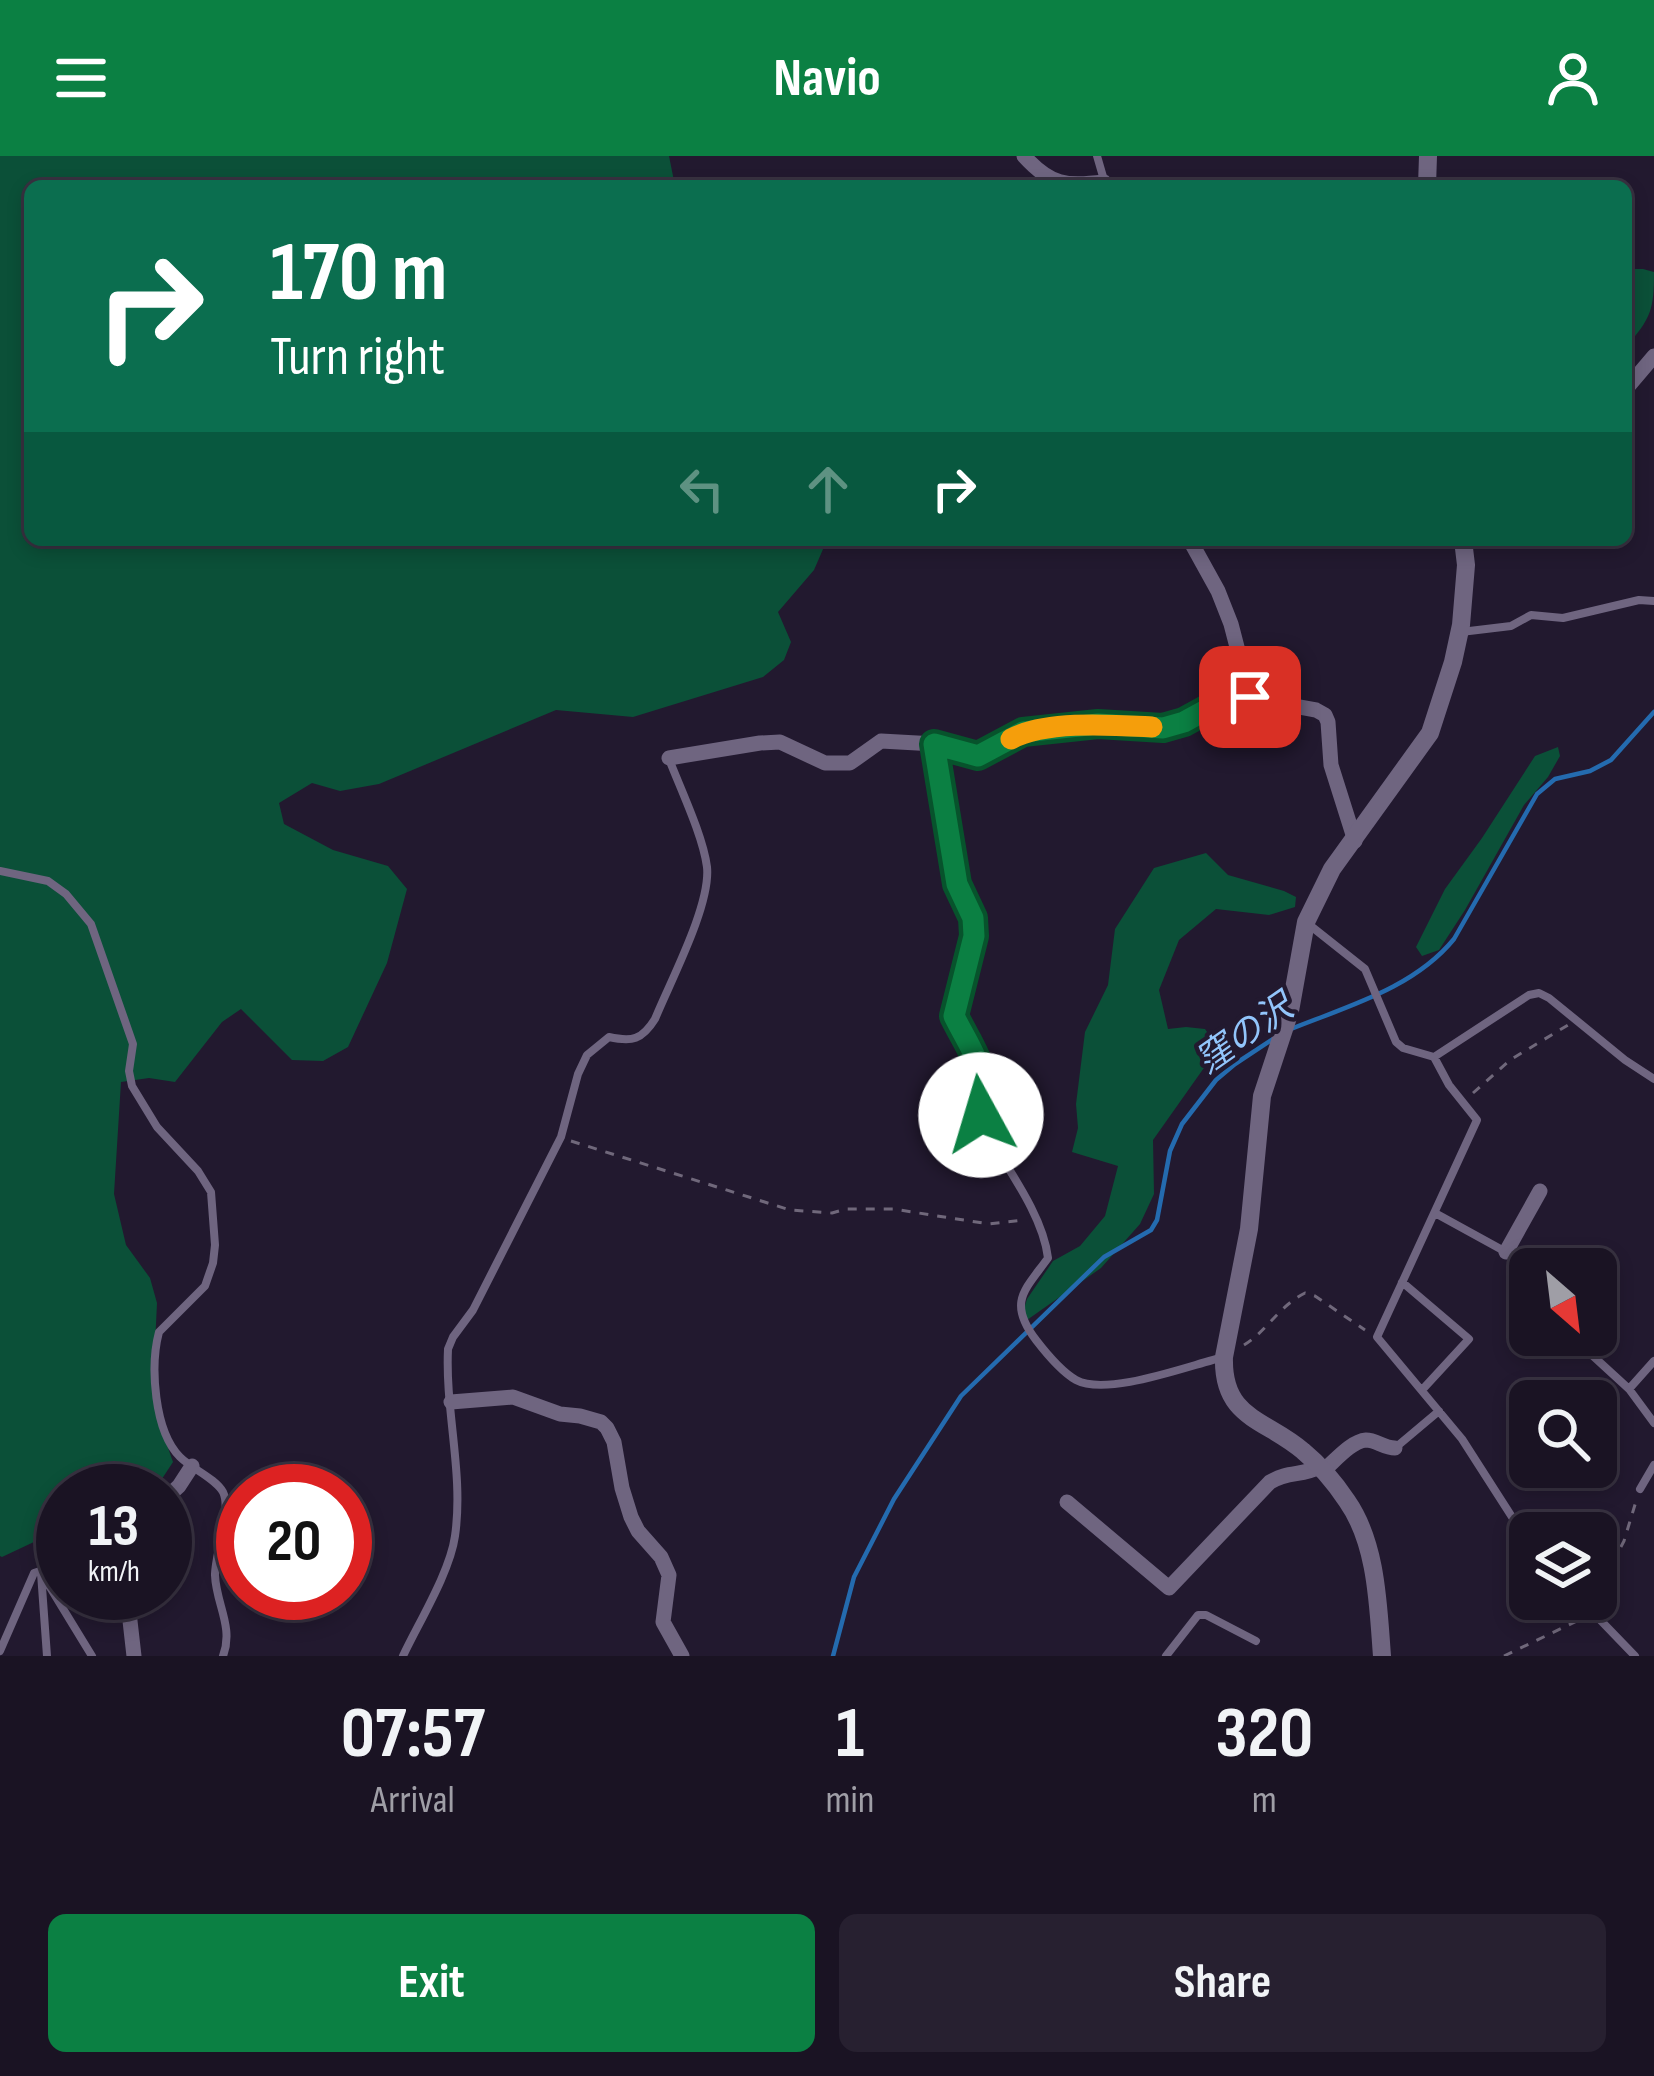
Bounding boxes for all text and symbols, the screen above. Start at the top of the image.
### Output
icon: menu [48,45,114,111]
icon: person [1540,45,1606,111]
text: Navio [773,46,881,111]
text: 170 m [270,223,447,324]
icon: right [72,228,228,384]
text: Turn right [270,325,445,390]
icon: left [669,456,735,522]
icon: ahead [795,456,861,522]
icon: right [921,456,987,522]
pin [1199,646,1301,748]
icon: arrive [1217,664,1283,730]
water label: 窪の沢 [1188,984,1305,1084]
position arrow [918,1052,1044,1178]
north arrow [1509,1248,1617,1356]
map controls [1509,1248,1617,1620]
button: search [1509,1380,1617,1488]
speed limit sign: 20 [216,1464,372,1620]
text: 13 [89,1491,139,1563]
button: layers [1509,1512,1617,1620]
text: km/h [88,1554,140,1590]
text: 07:57 [341,1691,485,1778]
text: 1 [836,1691,864,1778]
text: 320 [1215,1691,1313,1778]
text: Arrival [371,1777,455,1824]
text: min [826,1777,875,1824]
text: m [1252,1777,1277,1824]
button: Exit [48,1914,815,2052]
button: Share [839,1914,1606,2052]

